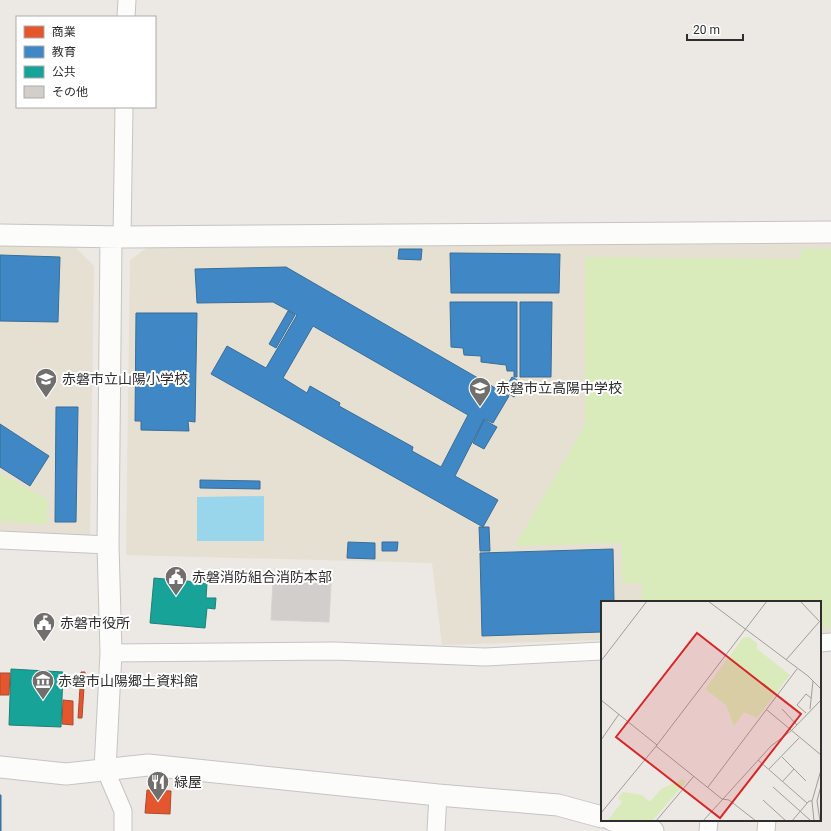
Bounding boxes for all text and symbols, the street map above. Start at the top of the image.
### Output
legend [16,16,156,108]
scale bar [687,16,743,42]
text: 20 m [693,23,720,37]
text: 商業 [52,25,76,39]
text: 教育 [52,45,76,59]
text: 公共 [52,65,76,79]
text: その他 [52,85,88,99]
school or university icon: 赤磐市立山陽小学校 [33,366,59,399]
place label: 赤磐市立山陽小学校 [62,371,188,387]
school or university icon: 赤磐市立高陽中学校 [467,375,493,408]
place label: 赤磐市立高陽中学校 [496,380,622,396]
public building icon: 赤磐消防組合消防本部 [163,564,189,597]
place label: 赤磐消防組合消防本部 [192,569,332,585]
inset map [601,601,821,821]
public building icon: 赤磐市役所 [31,610,57,643]
place label: 赤磐市役所 [60,615,130,631]
museum icon: 赤磐市山陽郷土資料館 [30,668,56,701]
place label: 赤磐市山陽郷土資料館 [58,673,198,689]
restaurant icon: 緑屋 [145,769,171,802]
place label: 緑屋 [174,774,202,790]

